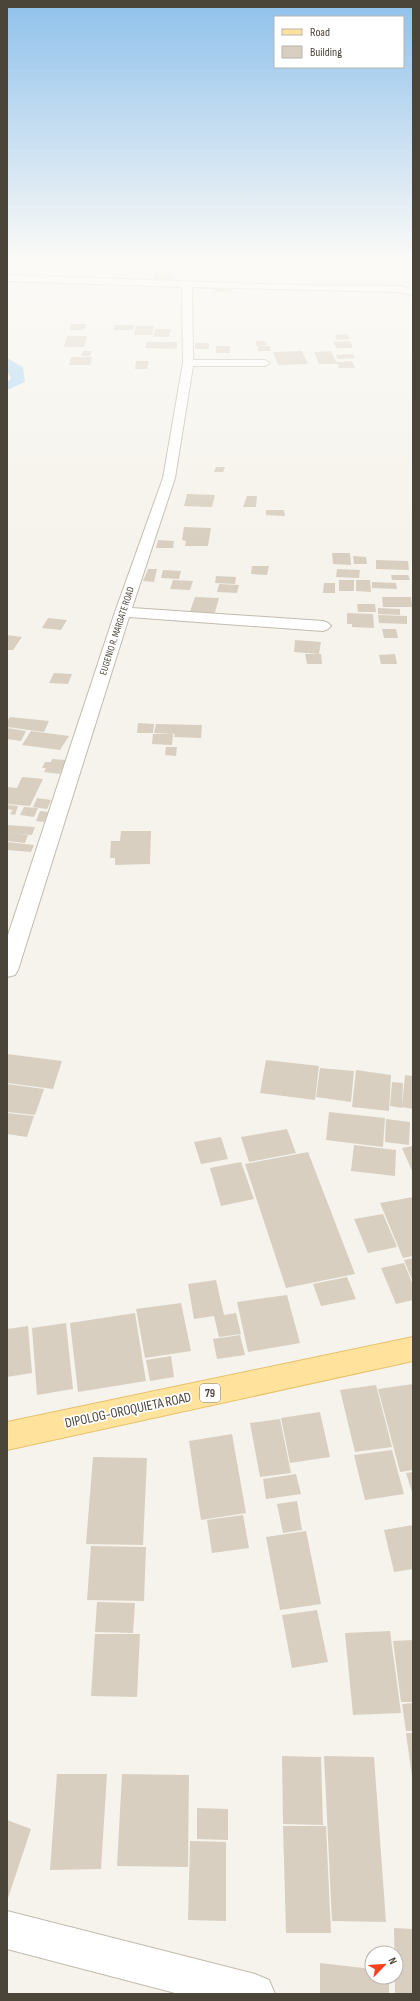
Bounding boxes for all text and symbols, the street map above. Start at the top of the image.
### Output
legend [274,16,404,68]
text: Road [310,25,330,40]
text: Building [310,45,342,60]
street label: EUGENIO R. MARGATE ROAD [97,585,137,677]
road number: 79 [200,1384,220,1402]
street label: DIPOLOG-OROQUIETA ROAD [63,1388,193,1432]
north arrow [364,1945,404,1985]
text: N [385,1956,400,1967]

